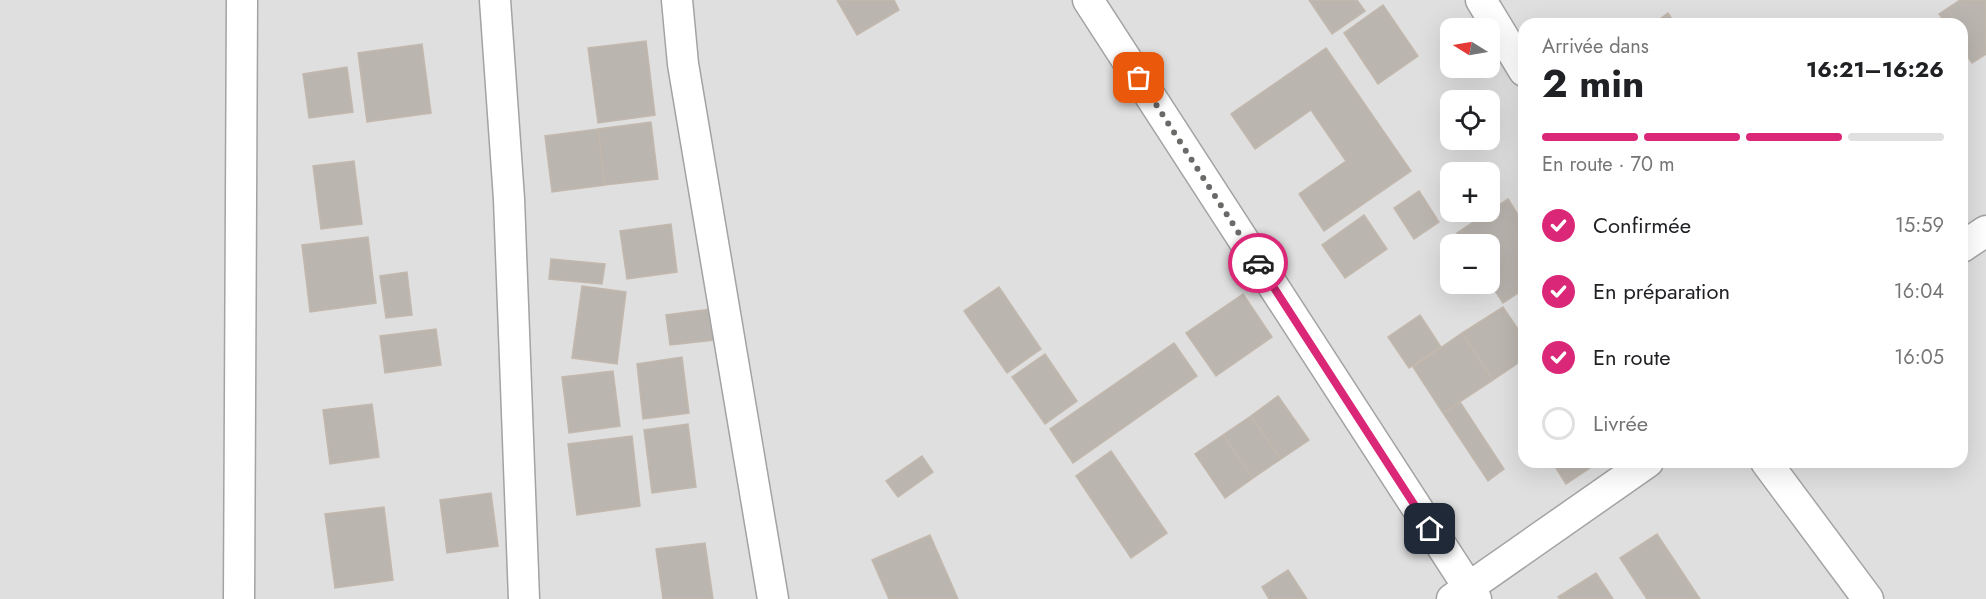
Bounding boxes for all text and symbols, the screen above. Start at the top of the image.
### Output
north arrow [1440,18,1500,78]
map controls [1440,18,1500,294]
text: Arrivée dans [1542,32,1649,61]
pin [1113,52,1164,103]
text: 16:21–16:26 [1806,53,1944,85]
text: 2 min [1542,55,1644,112]
icon: bag [1122,61,1155,94]
button: locate [1440,90,1500,150]
text: En route · 70 m [1542,150,1675,179]
button: + [1440,162,1500,222]
icon: check [1542,209,1575,242]
text: Confirmée [1593,209,1691,241]
text: 15:59 [1895,211,1944,240]
courier [1228,233,1288,293]
button: − [1440,234,1500,294]
icon: car [1242,247,1275,280]
icon: check [1542,275,1575,308]
text: En préparation [1593,275,1730,307]
text: 16:04 [1894,277,1944,306]
icon: check [1542,341,1575,374]
text: En route [1593,341,1671,373]
text: 16:05 [1894,343,1944,372]
text: Livrée [1593,407,1648,439]
pin [1404,503,1455,554]
icon: home [1413,512,1446,545]

